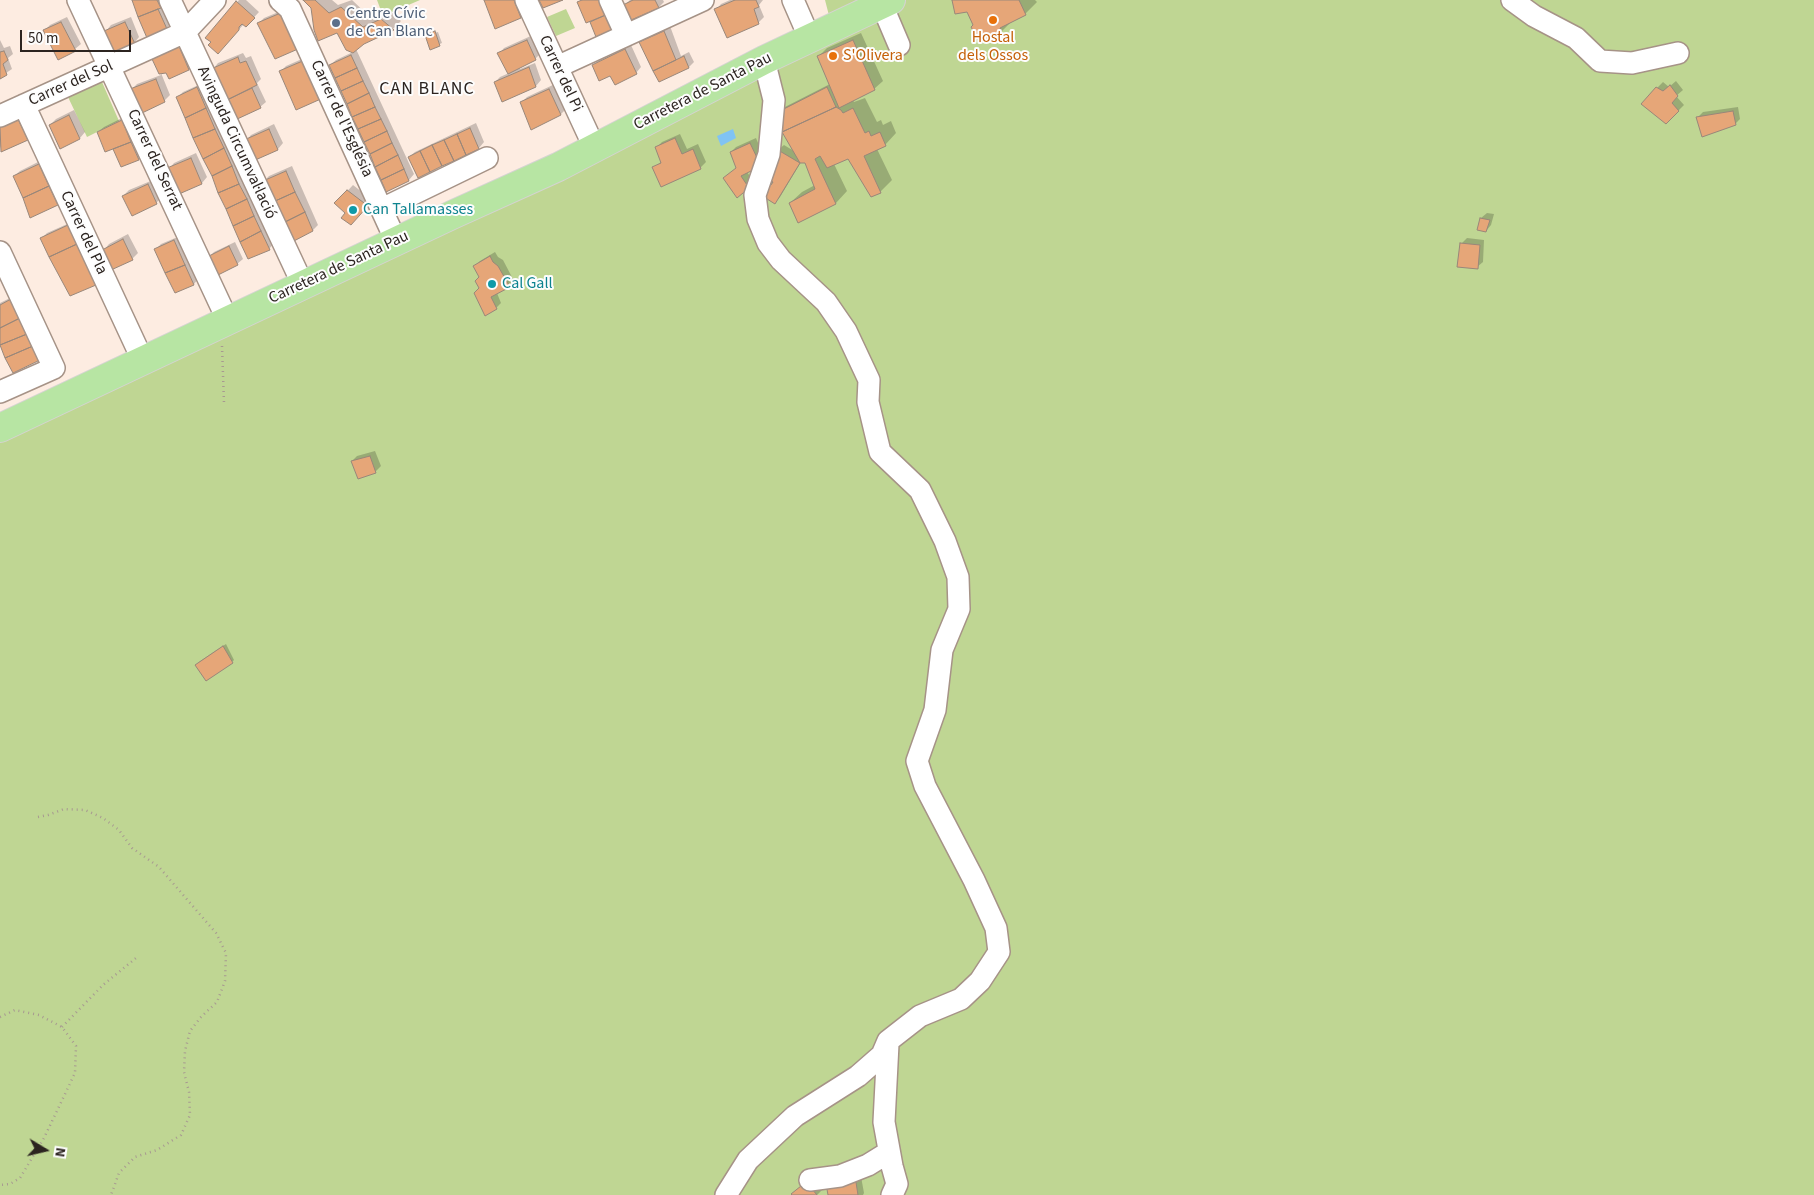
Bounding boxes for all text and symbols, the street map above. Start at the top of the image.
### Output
place label: Centre Cívic de Can Blanc [346,4,433,42]
marker: Hostal dels Ossos [987,14,999,26]
marker: Centre Cívic de Can Blanc [330,17,342,29]
scale bar [22,20,134,52]
text: 50 m [28,28,58,49]
place label: Hostal dels Ossos [958,28,1028,66]
street label: Carrer del Pi [534,33,586,115]
place label: S'Olivera [843,46,903,66]
street label: Carretera de Santa Pau [631,49,775,135]
marker: S'Olivera [827,50,839,62]
street label: Carrer del Sol [26,57,116,111]
street label: Carrer de l'Església [305,57,377,181]
street label: Avinguda Circumval·lació [192,64,280,222]
district label: CAN BLANC [378,79,476,101]
street label: Carrer del Serrat [122,106,186,214]
street label: Carrer del Pla [55,188,111,278]
place label: Can Tallamasses [363,200,473,220]
marker: Can Tallamasses [347,204,359,216]
street label: Carretera de Santa Pau [266,227,412,309]
place label: Cal Gall [502,274,553,294]
marker: Cal Gall [486,278,498,290]
north arrow [20,1125,70,1175]
text: N [49,1146,70,1159]

